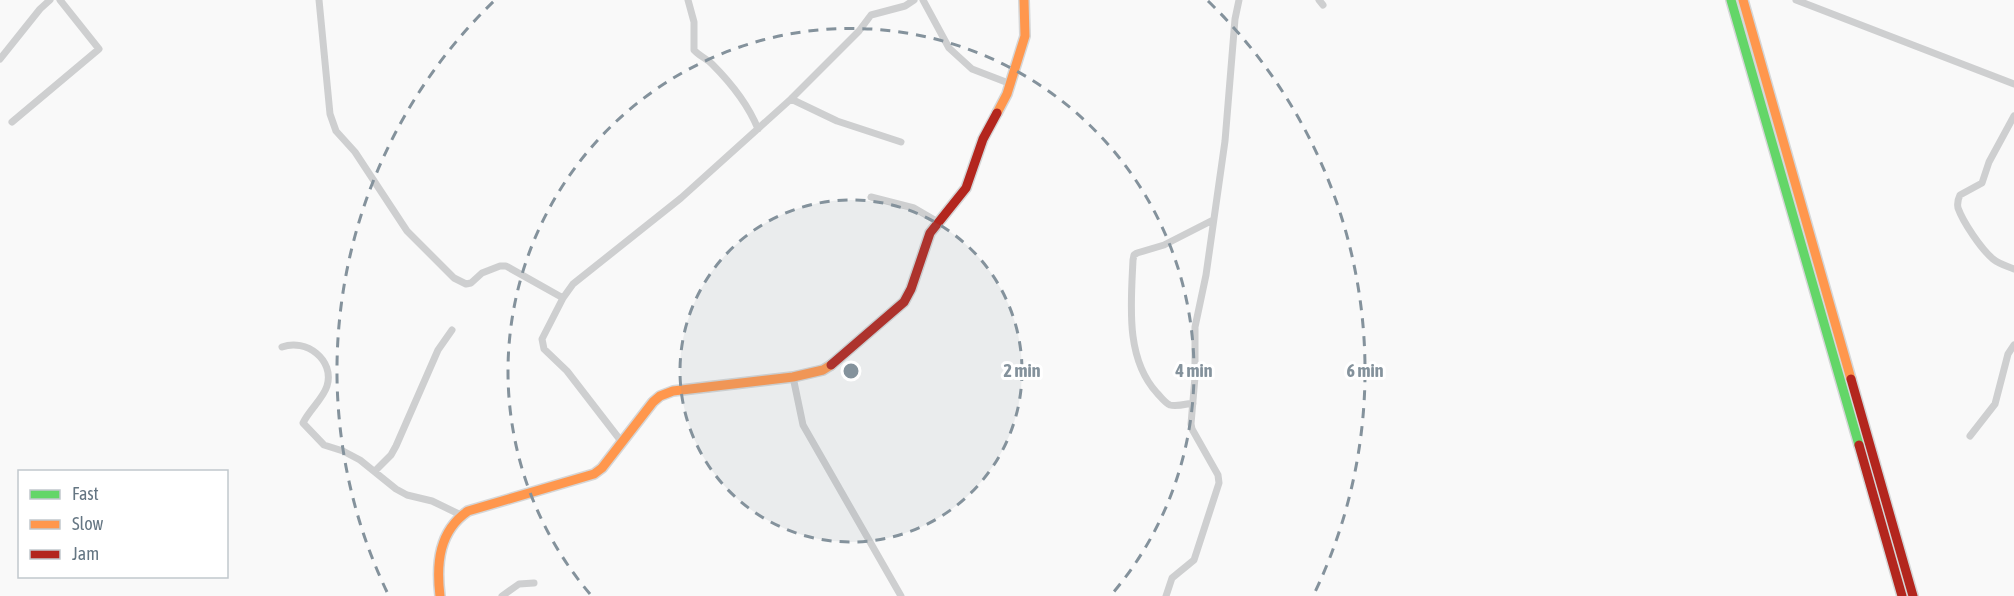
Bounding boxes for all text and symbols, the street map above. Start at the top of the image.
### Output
text: 2 min [1004,360,1041,381]
text: 4 min [1175,360,1213,381]
text: 6 min [1347,360,1384,381]
centre of rings [841,361,861,381]
legend [18,470,228,578]
text: Fast [72,483,99,504]
text: Slow [72,513,103,534]
text: Jam [72,543,99,564]

